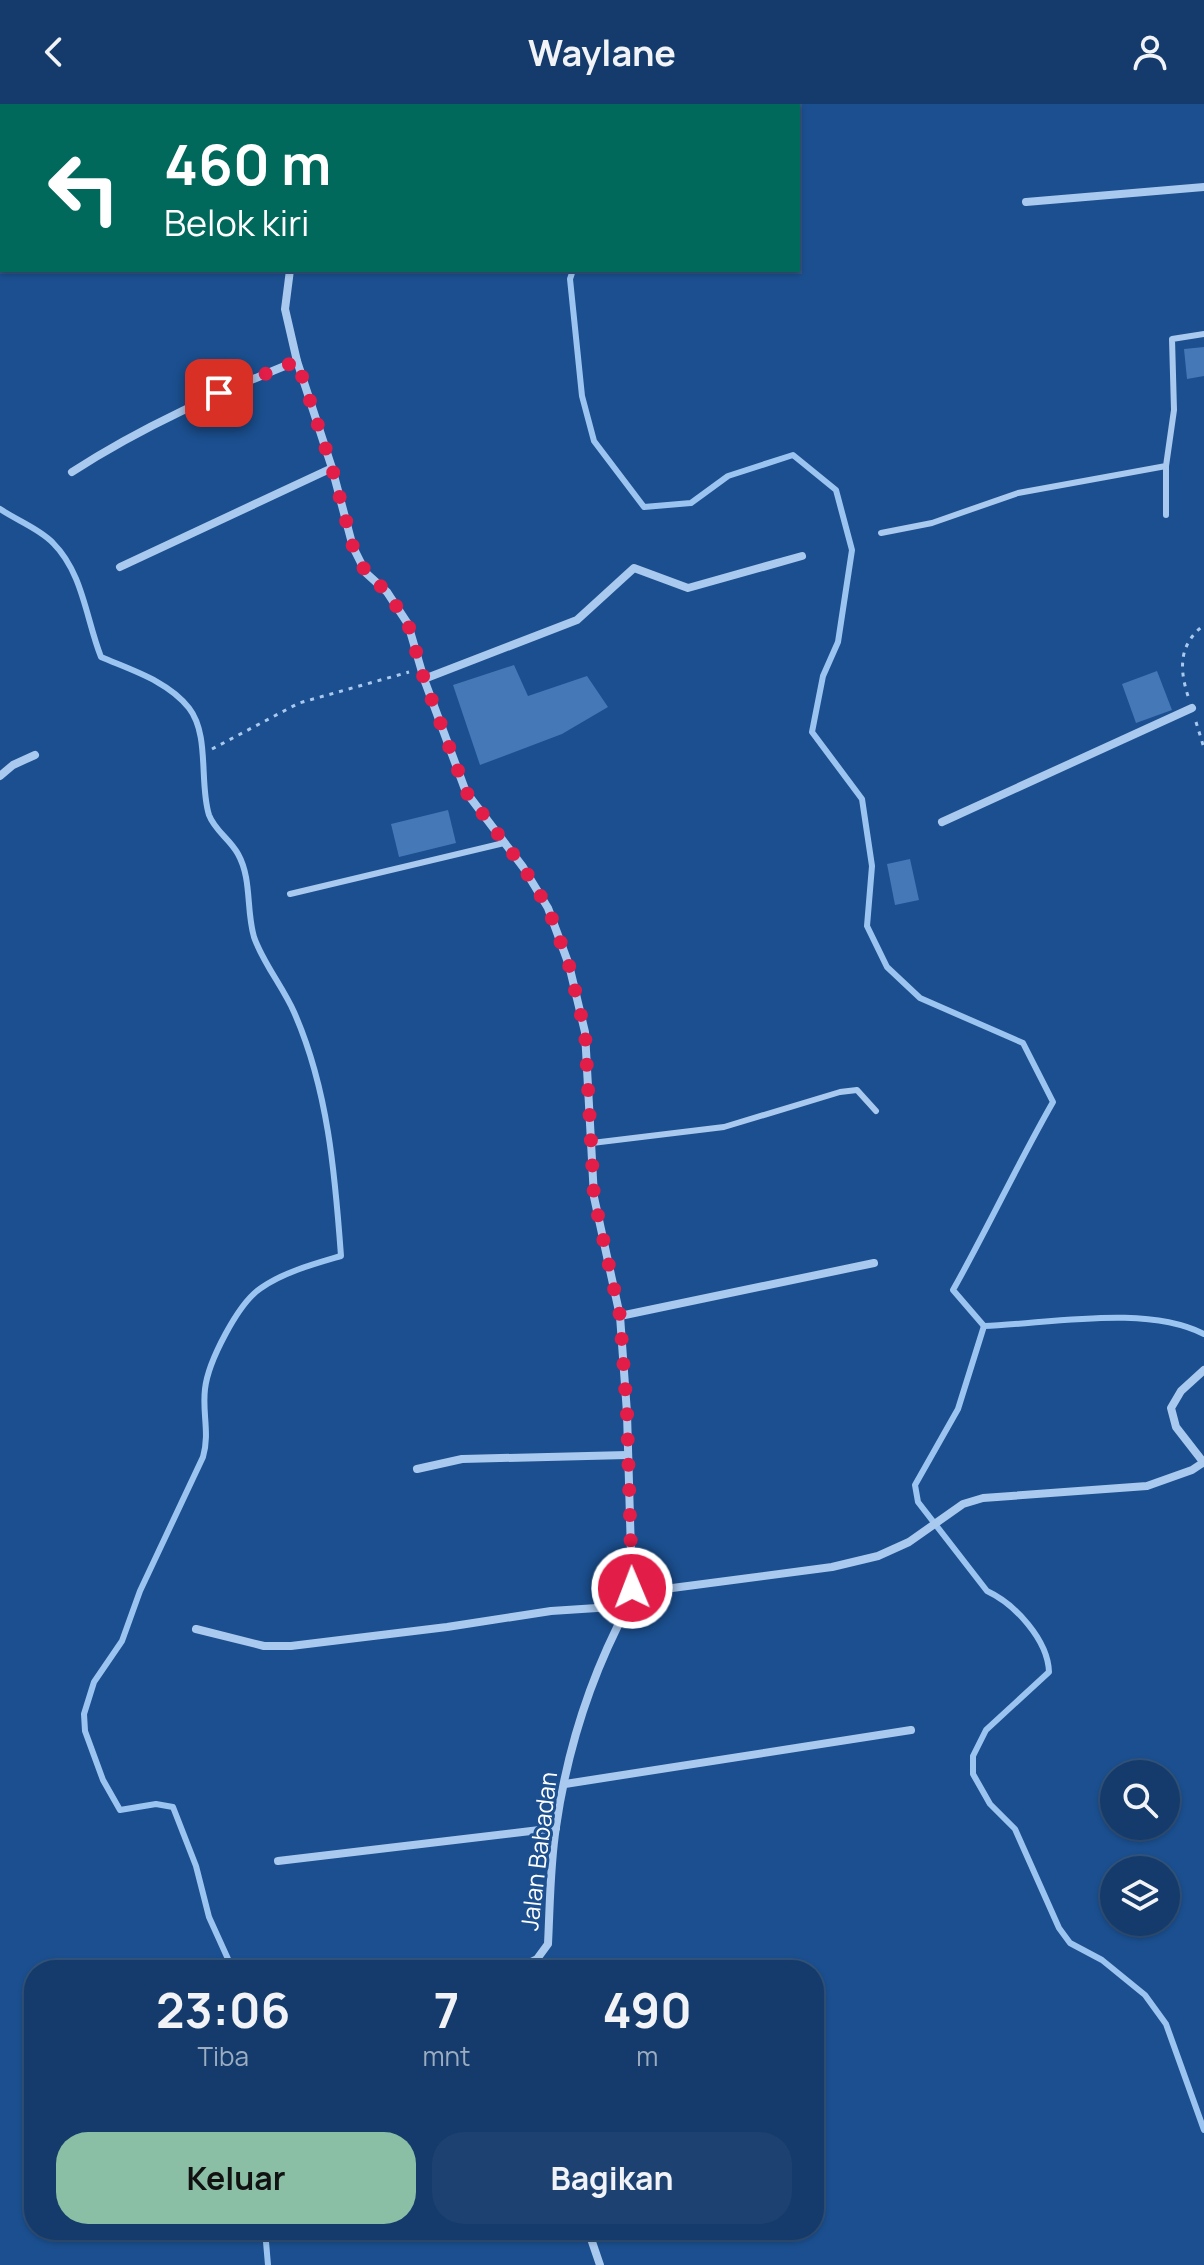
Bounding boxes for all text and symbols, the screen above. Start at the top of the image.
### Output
text: Waylane [528,28,676,77]
icon: back [32,30,76,74]
icon: person [1128,30,1172,74]
text: 460 m [164,125,331,202]
icon: left [32,136,136,240]
text: Belok kiri [164,198,310,247]
pin [185,359,253,427]
icon: arrive [197,371,241,415]
position arrow [590,1546,674,1630]
map controls [1100,1760,1180,1936]
button: search [1100,1760,1180,1840]
street label: Jalan Babadan [512,1770,564,1932]
button: layers [1100,1856,1180,1936]
text: 23:06 [156,1977,290,2042]
text: 7 [434,1977,459,2042]
text: 490 [602,1977,692,2042]
text: Tiba [198,2038,249,2074]
text: mnt [422,2038,470,2074]
text: m [636,2038,658,2074]
button: Keluar [56,2132,416,2224]
button: Bagikan [432,2132,792,2224]

